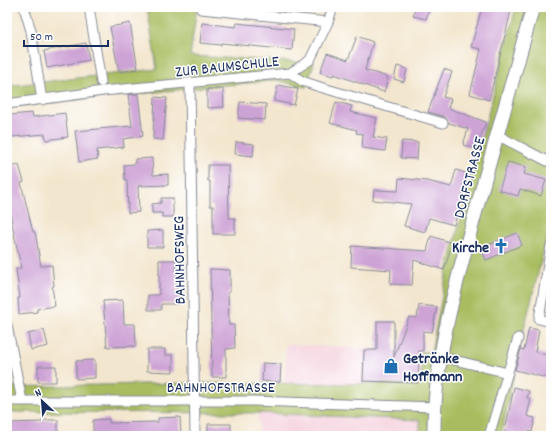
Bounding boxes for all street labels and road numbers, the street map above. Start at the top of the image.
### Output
street label: ZUR BAUMSCHULE [174,51,281,84]
street label: DORFSTRASSE [448,134,493,221]
street label: BAHNHOFSWEG [168,216,193,304]
street label: BAHNHOFSTRASSE [167,377,276,400]

